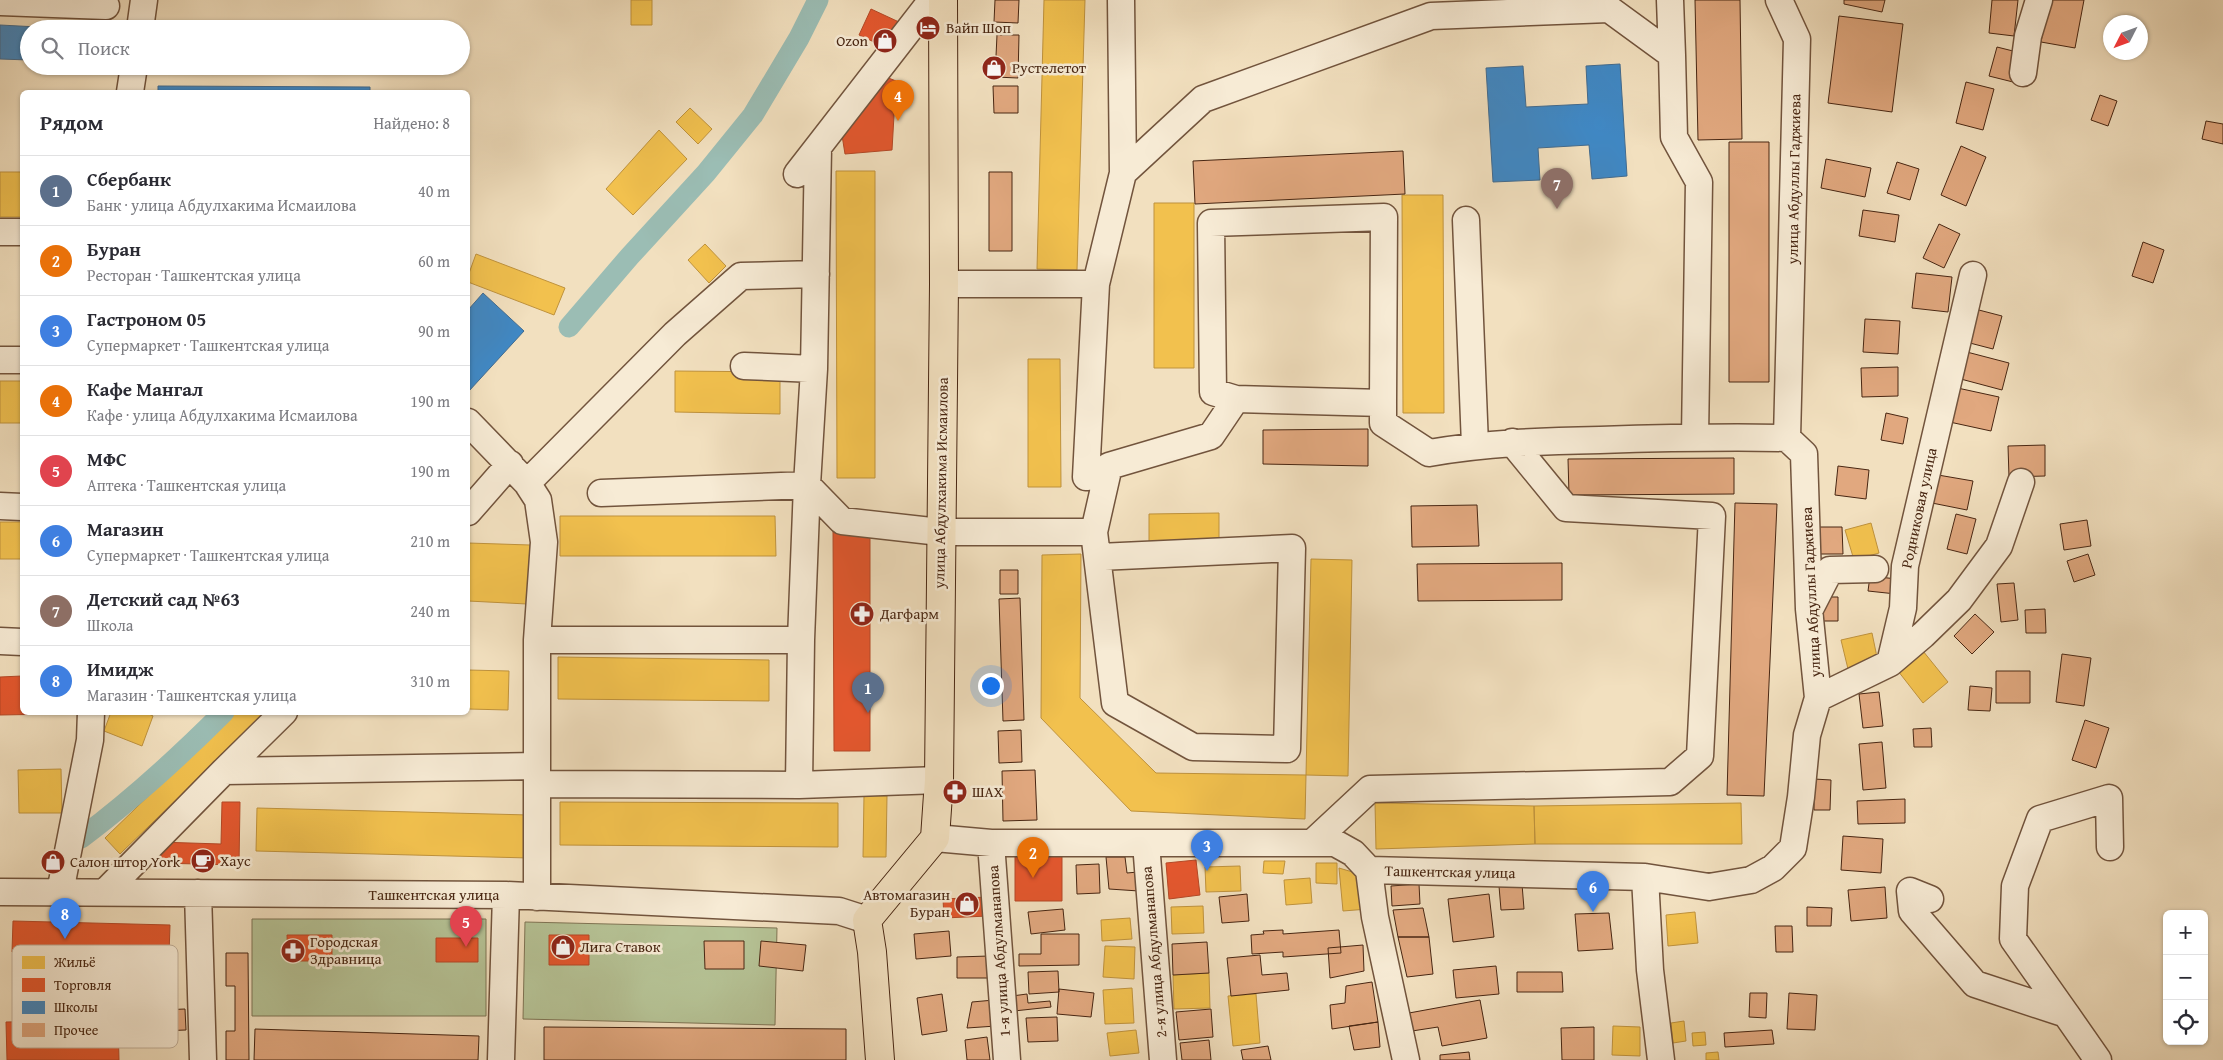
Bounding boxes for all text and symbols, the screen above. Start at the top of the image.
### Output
hotel icon: Вайп Шоп [915,15,941,41]
north arrow [2103,15,2148,60]
place label: Вайп Шоп [946,17,1012,38]
search box [20,20,470,75]
shop icon: Ozon [872,28,898,54]
place label: Ozon [836,30,869,51]
icon: search [38,34,66,62]
text: Поиск [78,34,130,62]
shop icon: Рустелетот [981,55,1007,81]
place label: Рустелетот [1012,57,1087,78]
pin: 4 [882,80,914,121]
street label: улица Абдуллы Гаджиева [1781,93,1806,265]
text: Рядом [40,107,103,138]
text: Найдено: 8 [373,111,450,135]
text: Сбербанк [87,165,171,193]
pin: 7 [1541,168,1573,209]
text: 1 [52,179,60,203]
text: 40 m [418,179,450,203]
text: Банк · улица Абдулхакима Исмаилова [87,193,356,217]
text: Буран [87,235,141,263]
text: 2 [52,249,60,273]
text: 60 m [418,249,450,273]
text: Ресторан · Ташкентская улица [87,263,301,287]
text: Гастроном 05 [87,305,206,333]
text: 3 [52,319,60,343]
text: 90 m [418,319,450,343]
text: Супермаркет · Ташкентская улица [87,333,329,357]
text: Кафе Мангал [87,375,203,403]
street label: улица Абдулхакима Исмаилова [928,376,953,590]
text: 4 [52,389,60,413]
text: 190 m [410,389,450,413]
text: Кафе · улица Абдулхакима Исмаилова [87,403,358,427]
text: МФС [87,445,127,473]
street label: Родниковая улица [1895,445,1942,570]
text: 5 [52,459,60,483]
text: 190 m [410,459,450,483]
text: Аптека · Ташкентская улица [87,473,286,497]
street label: улица Абдуллы Гаджиева [1796,505,1826,679]
text: Магазин [87,515,164,543]
text: 6 [52,529,60,553]
text: 210 m [410,529,450,553]
text: Супермаркет · Ташкентская улица [87,543,329,567]
text: Детский сад №63 [87,585,240,613]
text: 7 [52,599,60,623]
text: 240 m [410,599,450,623]
pharmacy icon: Дагфарм [849,601,875,627]
place label: Дагфарм [879,603,939,624]
text: Школа [87,613,133,637]
text: Имидж [87,655,153,683]
text: 8 [52,669,60,693]
text: 310 m [410,669,450,693]
pin: 1 [852,672,884,713]
your location [978,673,1004,699]
text: Магазин · Ташкентская улица [87,683,297,707]
pharmacy icon: ШАХ [942,779,968,805]
place label: ШАХ [972,781,1004,802]
pin: 3 [1191,830,1223,871]
pin: 2 [1017,837,1049,878]
cafe icon: Хаус [190,848,216,874]
shop icon: Салон штор York [40,849,66,875]
place label: Хаус [220,850,251,871]
place label: Салон штор York [70,851,181,872]
street label: Ташкентская улица [1384,860,1516,883]
street label: 1-я улица Абдулманапова [982,864,1015,1038]
street label: 2-я улица Абдулманапова [1135,865,1171,1039]
pin: 6 [1577,871,1609,912]
street label: Ташкентская улица [369,884,500,905]
place label: Автомагазин Буран [863,884,950,922]
shop icon: Автомагазин Буран [954,891,980,917]
pin: 8 [49,898,81,939]
pin: 5 [450,906,482,947]
map controls [2163,910,2208,1045]
button: + [2163,910,2208,955]
place label: Городская Здравница [310,931,383,969]
shop icon: Лига Ставок [550,934,576,960]
place label: Лига Ставок [580,936,661,957]
pharmacy icon: Городская Здравница [280,938,306,964]
legend [12,945,178,1048]
text: Жильё [53,952,96,972]
button: − [2163,955,2208,1000]
text: Торговля [54,975,111,995]
text: Школы [54,997,98,1017]
button: locate [2163,1000,2208,1045]
text: Прочее [54,1020,99,1040]

